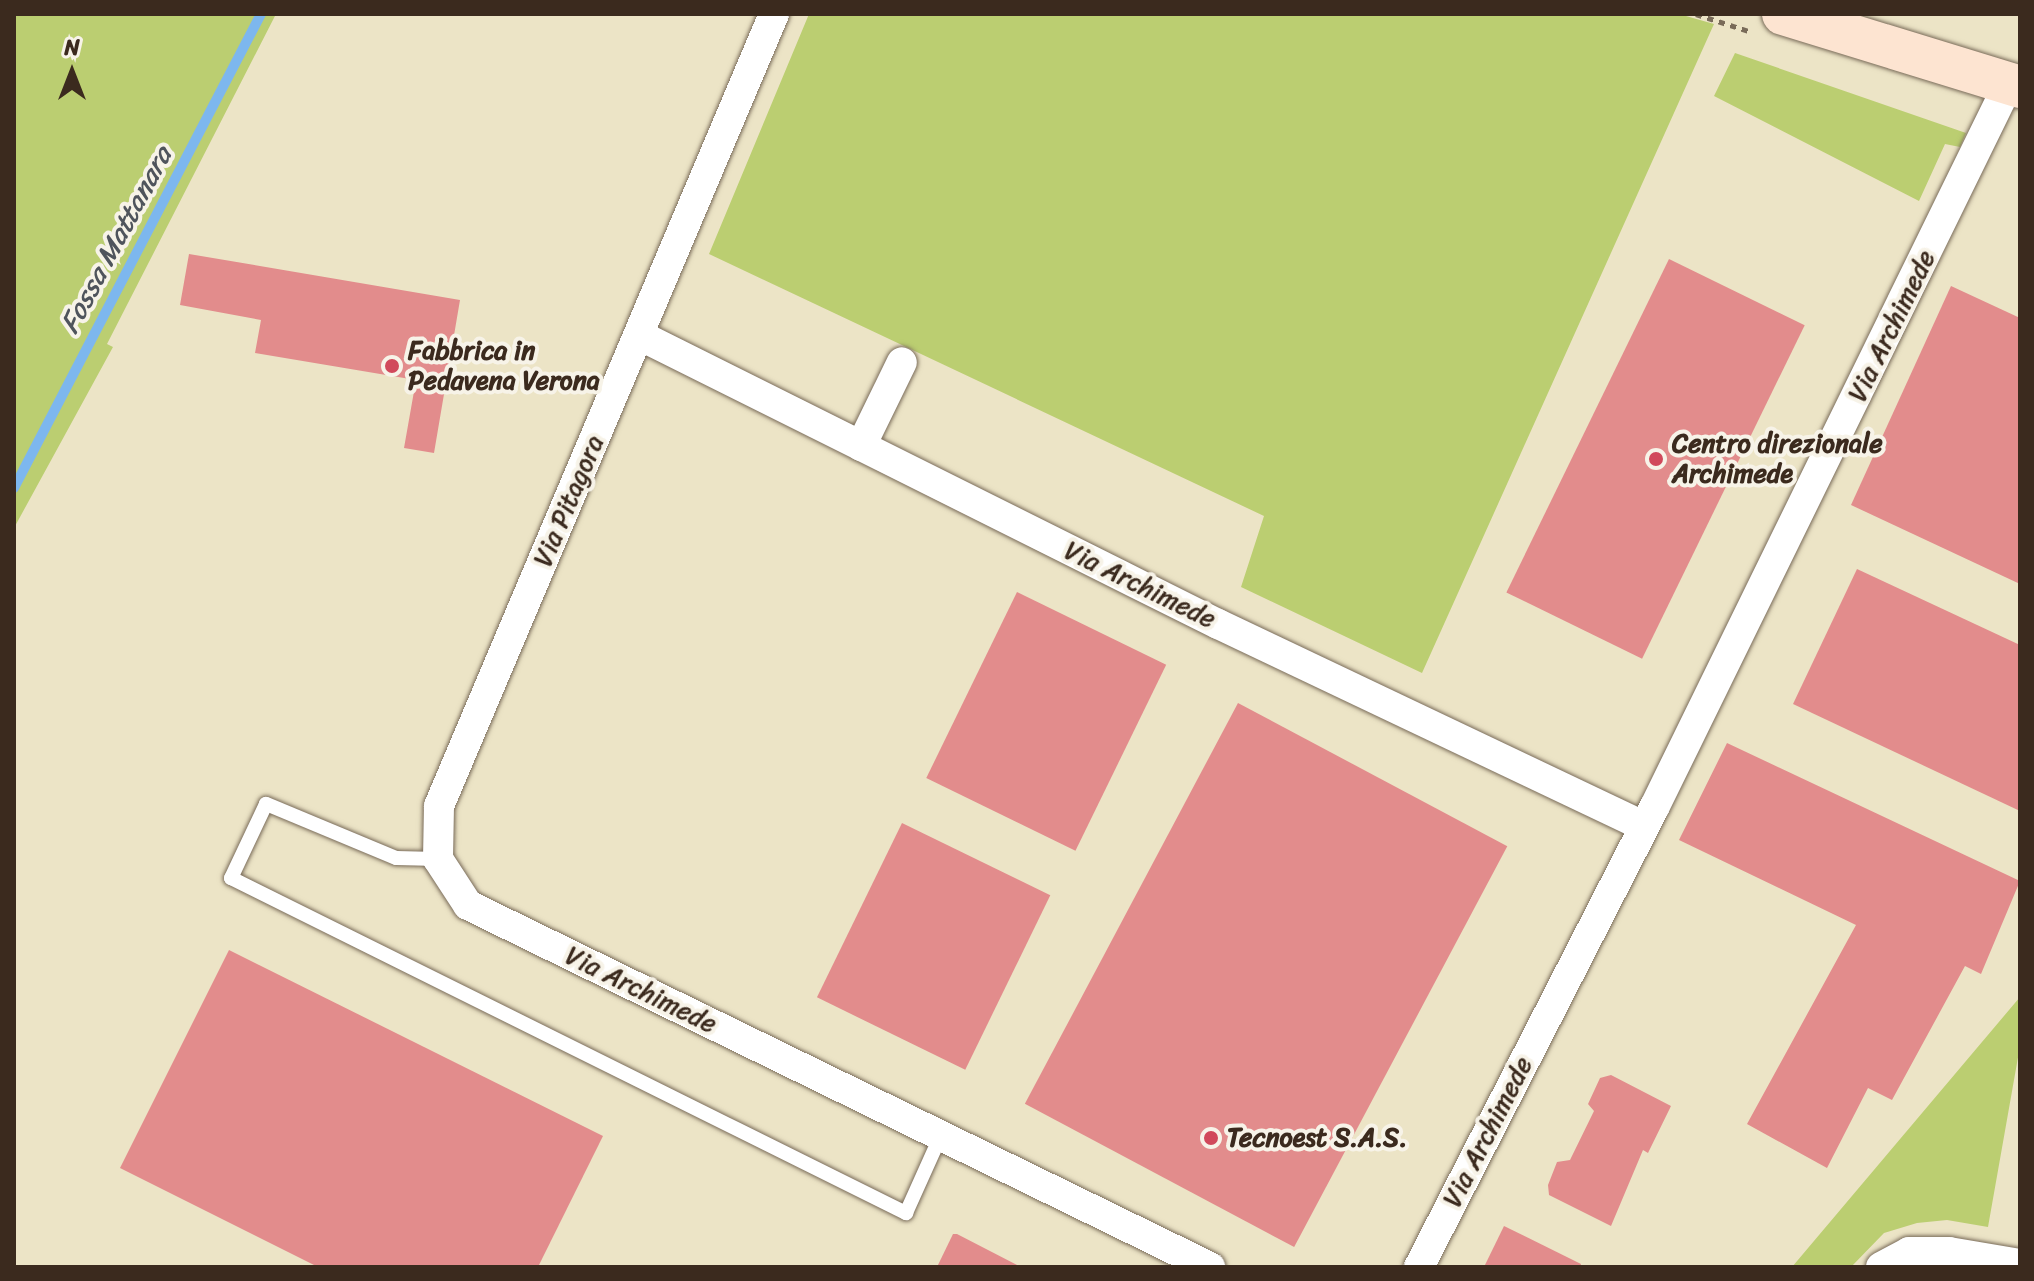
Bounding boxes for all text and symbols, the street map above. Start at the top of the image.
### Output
text: N [64,28,80,67]
north arrow [32,32,112,112]
water label: Fossa Mattanara [53,141,179,339]
street label: Via Archimede [1842,246,1942,406]
place label: Fabbrica in Pedavena Verona [408,335,600,396]
marker: Fabbrica in Pedavena Verona [383,357,401,375]
place label: Centro direzionale Archimede [1672,428,1882,490]
street label: Via Pitagora [527,431,611,571]
marker: Centro direzionale Archimede [1647,450,1665,468]
street label: Via Archimede [1060,535,1220,635]
street label: Via Archimede [561,940,721,1040]
street label: Via Archimede [1437,1052,1539,1212]
place label: Tecnoest S.A.S. [1227,1122,1407,1154]
marker: Tecnoest S.A.S. [1202,1129,1220,1147]

